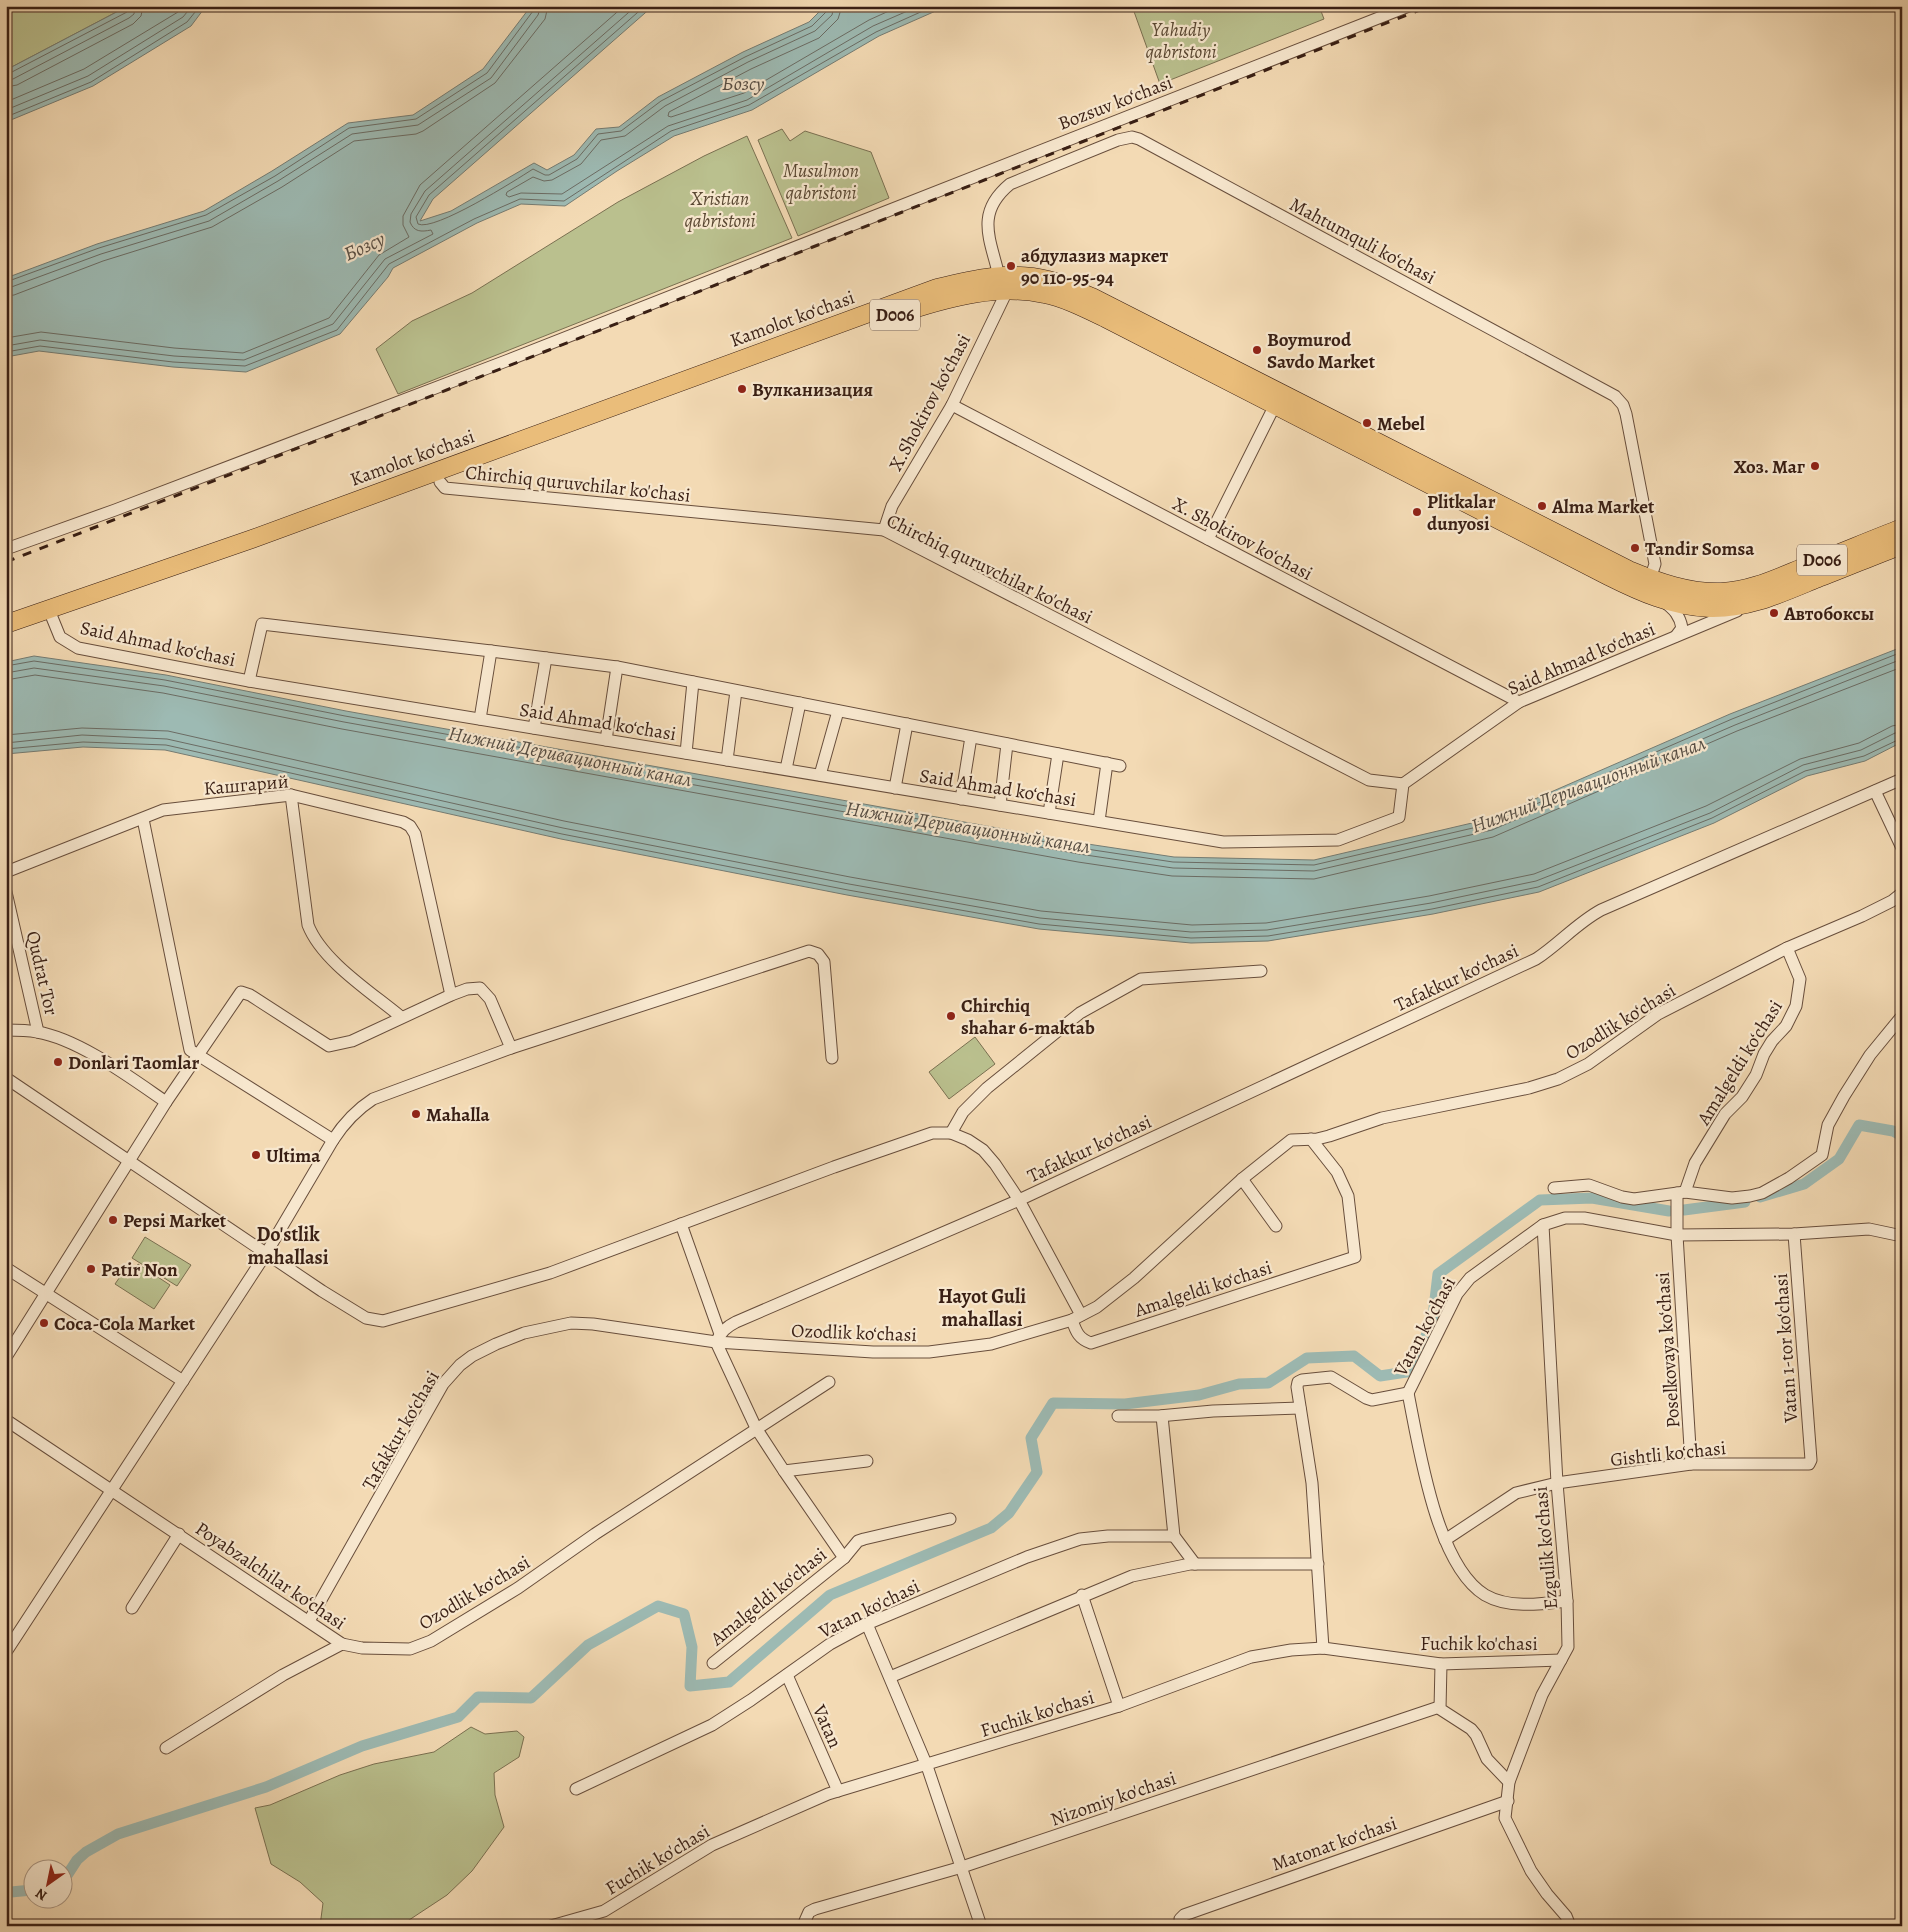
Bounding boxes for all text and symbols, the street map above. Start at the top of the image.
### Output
park label: Yahudiy qabristoni [1145,17,1217,65]
street label: Bozsuv ko‘chasi [1055,69,1176,137]
water label: Бозсу [722,70,765,97]
park label: Musulmon qabristoni [783,158,859,206]
park label: Xristian qabristoni [684,186,756,234]
street label: Mahtumquli ko‘chasi [1285,191,1440,290]
water label: Бозсу [339,225,390,267]
place label: абдулазиз маркет 90 110-95-94 [1021,243,1168,291]
marker: абдулазиз маркет 90 110-95-94 [1005,260,1017,272]
street label: Kamolot ko‘chasi [726,284,858,354]
road number: D006 [870,300,920,330]
place label: Boymurod Savdo Market [1267,327,1376,375]
street label: X.Shokirov ko‘chasi [883,329,977,476]
marker: Boymurod Savdo Market [1251,344,1263,356]
place label: Вулканизация [752,377,873,403]
marker: Вулканизация [736,383,748,395]
place label: Mebel [1377,411,1425,437]
marker: Mebel [1361,417,1373,429]
street label: Kamolot ko‘chasi [346,423,478,493]
place label: Хоз. Маг [1734,454,1806,480]
street label: Chirchiq quruvchilar ko'chasi [464,459,692,509]
marker: Хоз. Маг [1809,460,1821,472]
place label: Plitkalar dunyosi [1427,489,1496,537]
street label: X. Shokirov ko‘chasi [1168,491,1317,587]
place label: Alma Market [1551,494,1655,520]
marker: Alma Market [1536,500,1548,512]
marker: Plitkalar dunyosi [1411,506,1423,518]
street label: Chirchiq quruvchilar ko'chasi [882,508,1097,630]
place label: Tandir Somsa [1645,536,1755,562]
marker: Tandir Somsa [1629,542,1641,554]
road number: D006 [1797,544,1847,576]
place label: Автобоксы [1783,601,1874,627]
marker: Автобоксы [1768,607,1780,619]
street label: Said Ahmad ko‘chasi [78,615,238,673]
street label: Said Ahmad ko‘chasi [1504,616,1659,702]
street label: Said Ahmad ko‘chasi [518,697,678,747]
water label: Нижний Деривационный канал [446,720,694,793]
water label: Нижний Деривационный канал [1467,729,1709,839]
street label: Said Ahmad ko‘chasi [918,763,1078,813]
street label: Кашгарий [203,768,290,802]
water label: Нижний Деривационный канал [844,795,1092,860]
street label: Qudrat Tor [20,929,64,1018]
street label: Tafakkur ko‘chasi [1390,938,1523,1018]
street label: Ozodlik ko‘chasi [1560,978,1681,1066]
place label: Chirchiq shahar 6-maktab [961,993,1095,1041]
street label: Amalgeldi ko‘chasi [1690,995,1789,1131]
marker: Chirchiq shahar 6-maktab [945,1010,957,1022]
place label: Donlari Taomlar [68,1050,200,1076]
marker: Donlari Taomlar [52,1056,64,1068]
place label: Mahalla [426,1102,490,1128]
marker: Mahalla [410,1108,422,1120]
street label: Tafakkur ko‘chasi [1023,1109,1156,1189]
place label: Ultima [266,1143,321,1169]
marker: Ultima [250,1149,262,1161]
place label: Pepsi Market [123,1208,227,1234]
marker: Pepsi Market [107,1214,119,1226]
district label: Do'stlik mahallasi [247,1221,329,1271]
street label: Amalgeldi ko‘chasi [1130,1255,1275,1324]
place label: Patir Non [101,1257,178,1283]
marker: Patir Non [85,1263,97,1275]
street label: Poselkovaya ko‘chasi [1650,1271,1686,1429]
street label: Vatan ko'chasi [1387,1272,1462,1382]
street label: Vatan 1-tor ko‘chasi [1768,1272,1804,1424]
district label: Hayot Guli mahallasi [938,1283,1026,1333]
place label: Coca-Cola Market [54,1311,196,1337]
marker: Coca-Cola Market [38,1317,50,1329]
street label: Ozodlik ko‘chasi [791,1318,917,1348]
street label: Tafakkur ko‘chasi [356,1366,446,1495]
street label: Gishtli ko‘chasi [1609,1435,1727,1473]
street label: Ezgulik ko'chasi [1528,1485,1564,1610]
street label: Poyabzalchilar ko‘chasi [190,1516,351,1636]
street label: Amalgeldi ko‘chasi [704,1542,832,1652]
street label: Ozodlik ko‘chasi [414,1549,535,1636]
street label: Vatan ko'chasi [814,1573,924,1645]
street label: Fuchik ko'chasi [1420,1631,1538,1657]
street label: Fuchik ko'chasi [977,1684,1097,1744]
street label: Vatan [806,1700,848,1752]
street label: Nizomiy ko'chasi [1047,1765,1180,1833]
street label: Matonat ko‘chasi [1268,1810,1400,1877]
street label: Fuchik ko'chasi [600,1818,715,1901]
north arrow [22,1860,72,1910]
text: N [32,1884,51,1905]

